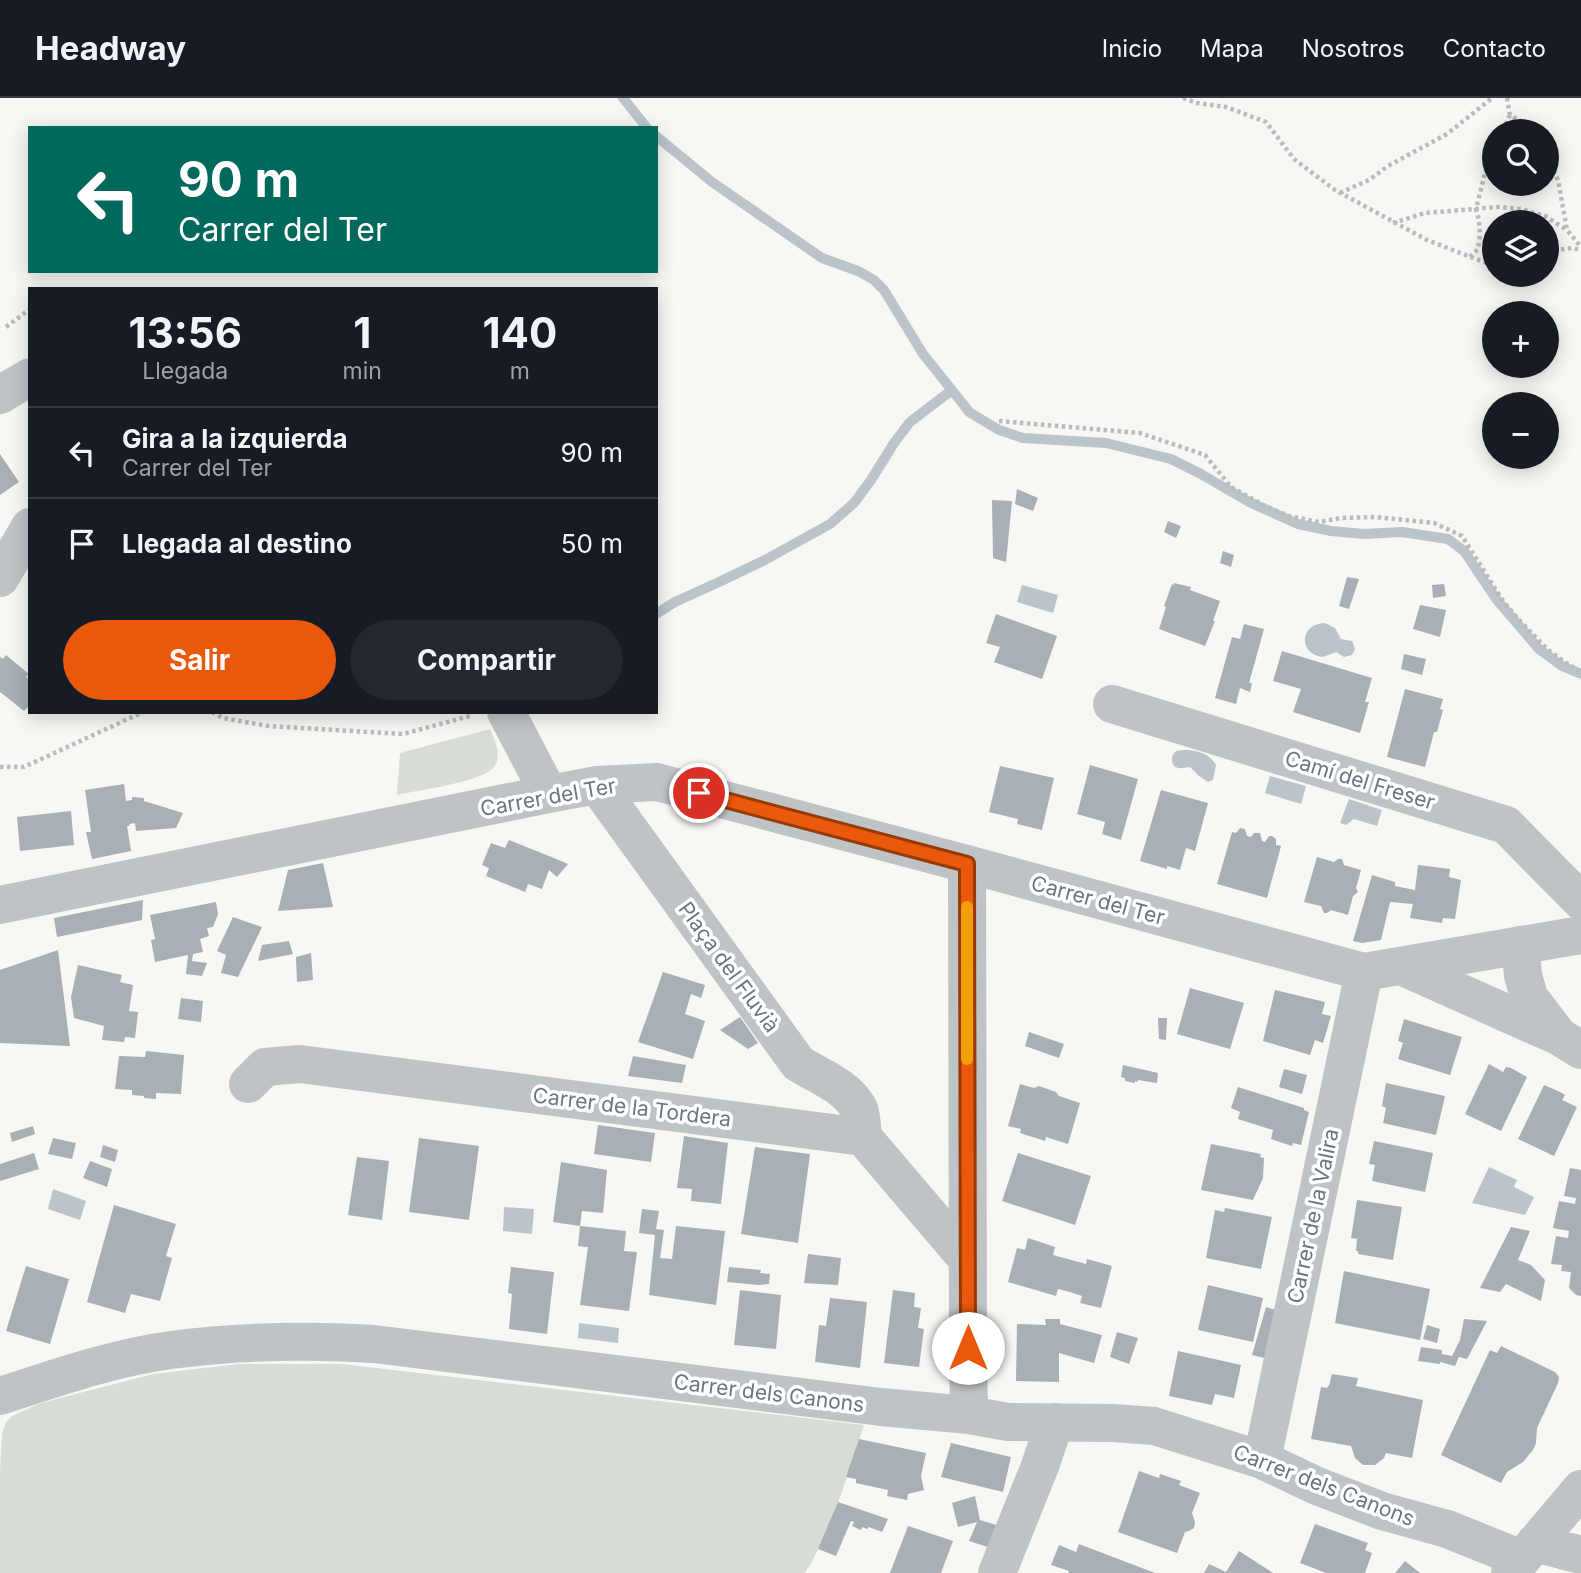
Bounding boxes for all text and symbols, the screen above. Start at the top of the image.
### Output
text: Headway [35,28,186,68]
text: Inicio [1102,34,1162,63]
text: Mapa [1200,34,1264,63]
text: Nosotros [1302,34,1405,63]
text: Contacto [1443,34,1546,63]
map controls [1482,119,1559,469]
button: search [1482,119,1559,196]
text: 90 m [178,150,299,209]
icon: left [63,154,154,245]
text: Carrer del Ter [178,210,387,249]
button: layers [1482,210,1559,287]
button: + [1482,301,1559,378]
text: 13:56 [129,307,242,358]
text: 1 [353,307,371,358]
text: 140 [483,307,557,358]
text: Llegada [142,357,228,385]
text: min [343,357,382,385]
text: m [510,357,530,385]
button: − [1482,392,1559,469]
text: Gira a la izquierda [122,423,348,454]
icon: left [63,434,101,472]
text: 90 m [560,437,623,468]
text: Carrer del Ter [122,454,272,482]
icon: arrive [63,525,101,563]
text: Llegada al destino [122,528,352,559]
text: 50 m [561,528,623,559]
button: Salir [63,620,336,700]
button: Compartir [350,620,623,700]
street label: Camí del Freser [1282,745,1438,815]
pin [669,763,729,823]
street label: Carrer del Ter [478,773,618,821]
icon: arrive [680,774,718,812]
street label: Carrer del Ter [1029,870,1168,930]
street label: Plaça del Fluvià [673,897,785,1037]
street label: Carrer de la Tordera [531,1082,733,1132]
street label: Carrer de la Valira [1282,1126,1344,1306]
position arrow [931,1311,1005,1385]
street label: Carrer dels Canons [672,1369,866,1417]
street label: Carrer dels Canons [1230,1439,1418,1531]

